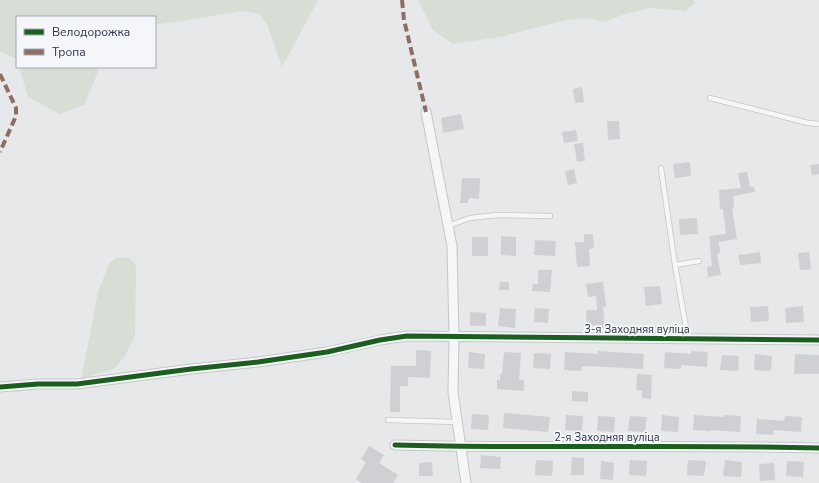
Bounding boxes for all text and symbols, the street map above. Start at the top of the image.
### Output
legend [16,16,156,68]
text: Велодорожка [52,24,130,40]
text: Тропа [52,44,86,60]
street label: 3-я Заходняя вуліца [584,322,690,337]
street label: 2-я Заходняя вуліца [554,430,660,445]

